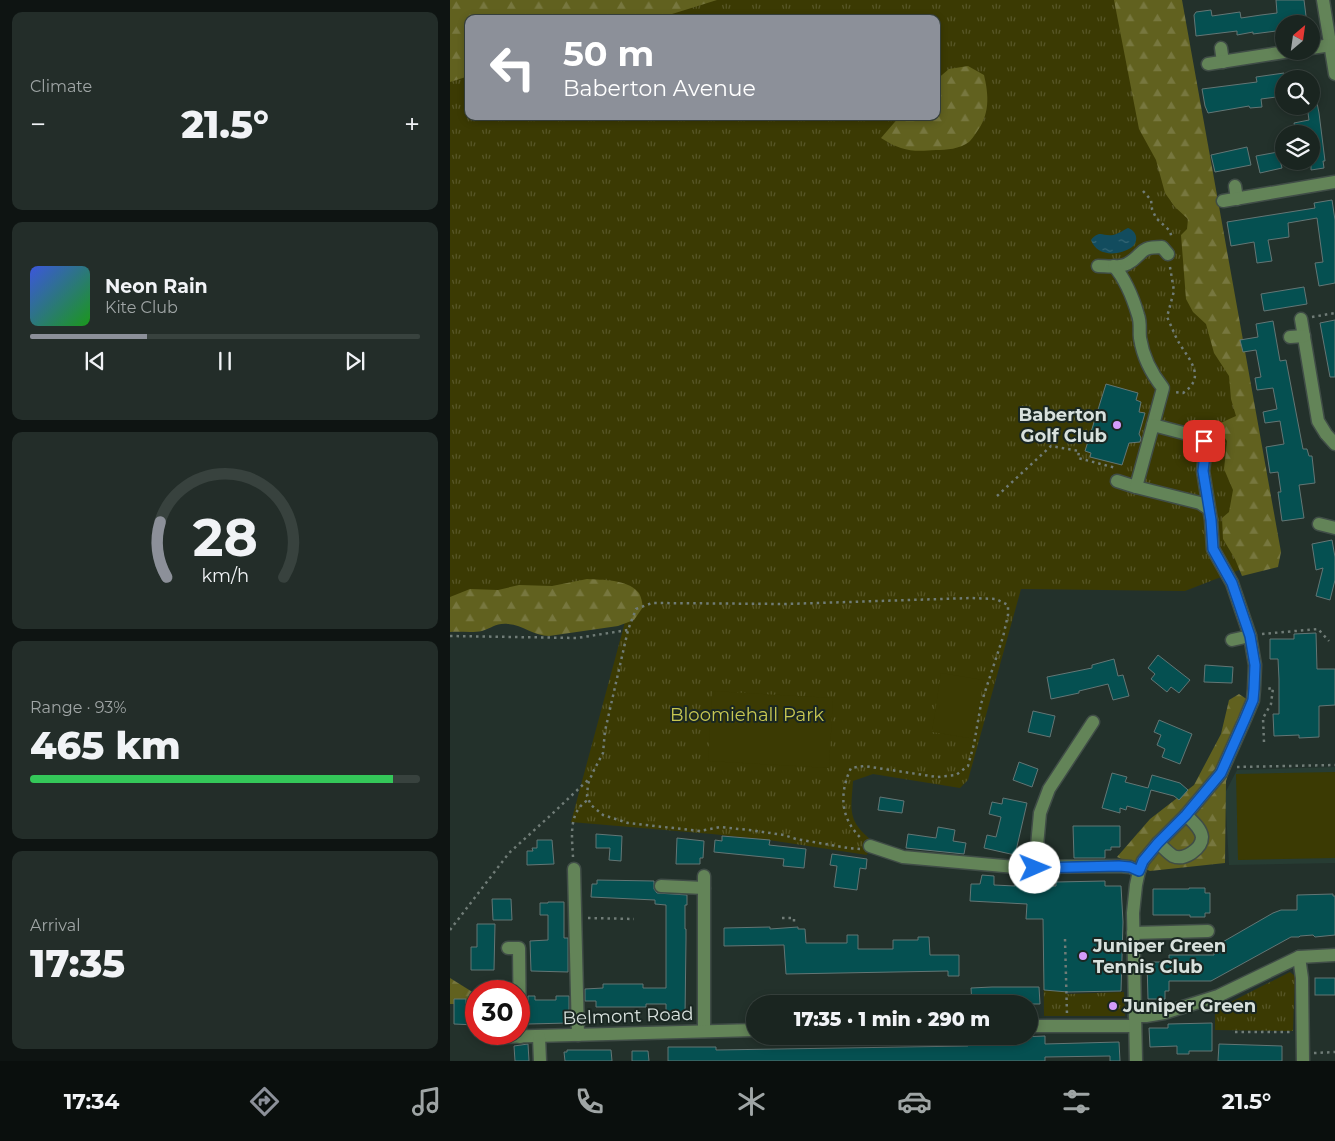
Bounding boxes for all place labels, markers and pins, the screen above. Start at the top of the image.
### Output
place label: Baberton Golf Club [1019,404,1107,447]
marker: Baberton Golf Club [1111,419,1123,431]
pin [1183,420,1225,462]
place label: Juniper Green Tennis Club [1092,935,1226,978]
marker: Juniper Green Tennis Club [1077,950,1089,962]
place label: Juniper Green [1122,995,1256,1017]
marker: Juniper Green [1107,1000,1119,1012]

